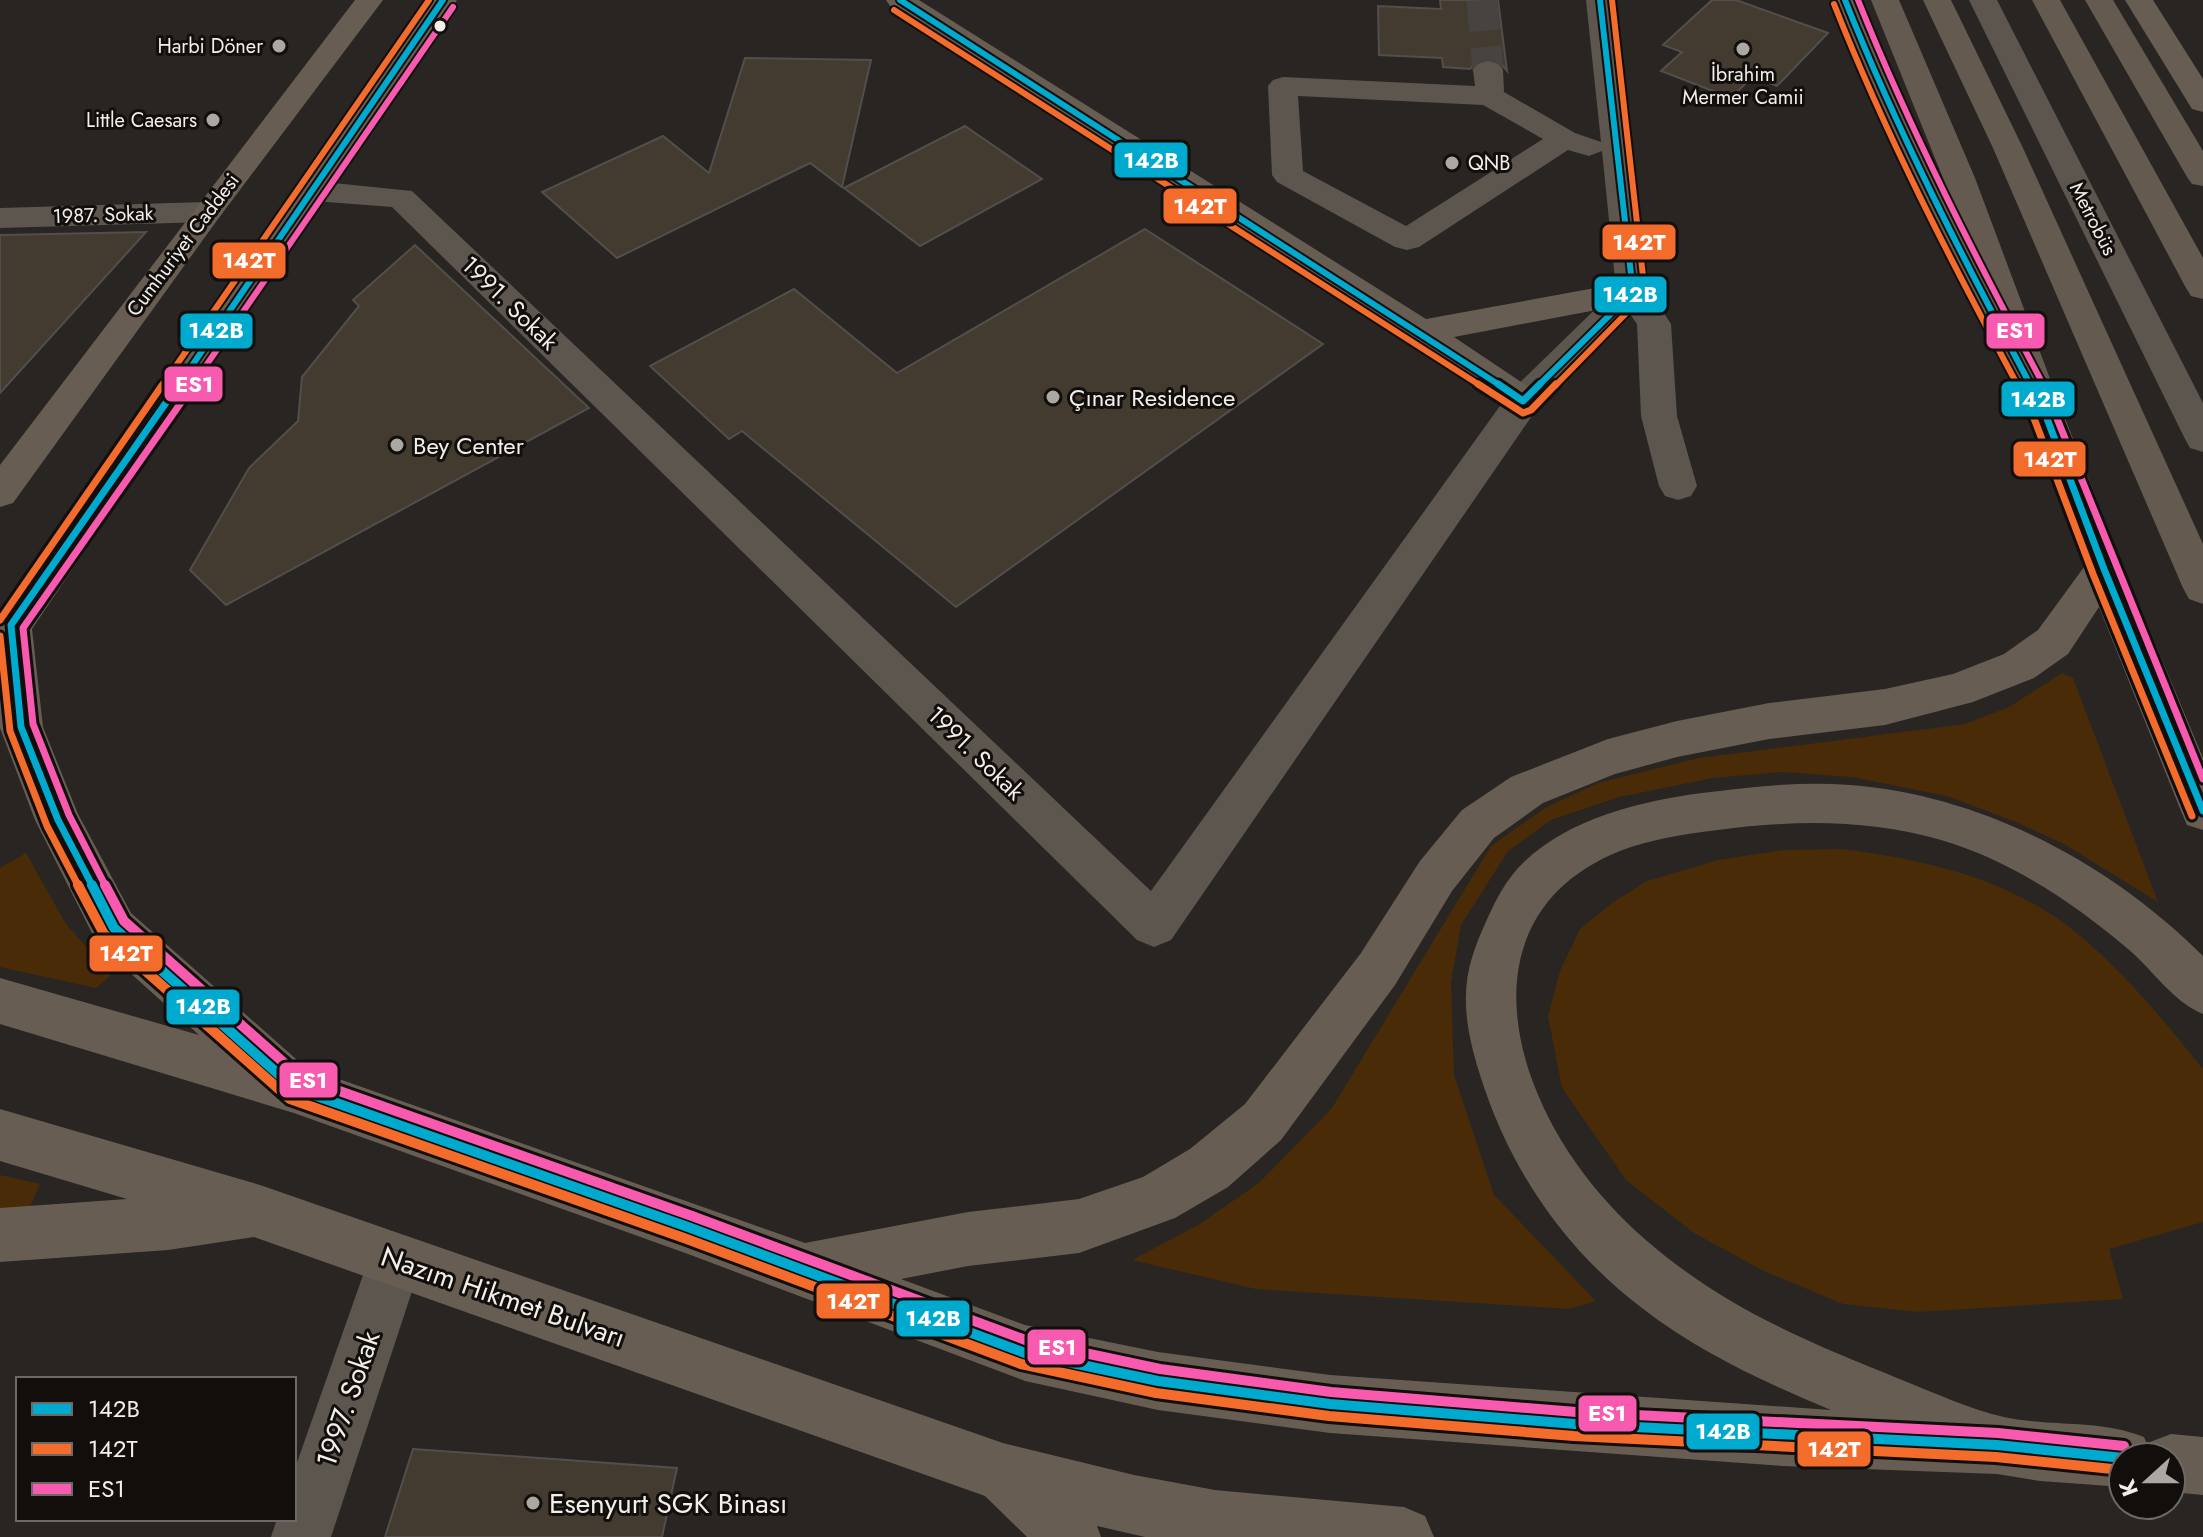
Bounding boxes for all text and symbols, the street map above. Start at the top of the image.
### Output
unlabelled marker [432,18,448,34]
place label: Harbi Döner [157,32,263,61]
marker: Harbi Döner [270,37,288,55]
marker: İbrahim Mermer Camii [1734,40,1752,58]
place label: İbrahim Mermer Camii [1682,60,1804,112]
place label: Little Caesars [86,106,197,135]
marker: Little Caesars [204,111,222,129]
line badge: 142B [1113,141,1189,179]
text: 142B [1123,144,1179,176]
place label: QNB [1468,149,1510,178]
marker: QNB [1443,154,1461,172]
street label: Cumhuriyet Caddesi [120,168,246,322]
street label: Metrobüs [2062,177,2124,261]
line badge: 142T [1162,187,1238,225]
text: 142T [1173,190,1227,222]
street label: 1987. Sokak [52,199,154,231]
line badge: 142T [1601,223,1677,261]
text: 142T [1612,226,1666,258]
line badge: 142T [211,241,287,280]
text: 142T [222,244,276,276]
street label: 1991. Sokak [454,248,567,358]
line badge: 142B [1593,275,1668,314]
text: 142B [1602,278,1658,310]
line badge: 142B [179,312,254,350]
line badge: ES1 [1985,312,2046,350]
text: 142B [188,314,244,346]
text: ES1 [1996,314,2034,346]
line badge: ES1 [163,365,224,403]
text: ES1 [175,368,213,400]
place label: Çınar Residence [1069,380,1235,415]
line badge: 142B [2000,380,2076,418]
text: 142B [2010,383,2066,415]
marker: Çınar Residence [1044,388,1062,406]
place label: Bey Center [413,428,525,463]
marker: Bey Center [388,436,406,454]
line badge: 142T [2012,440,2087,478]
text: 142T [2023,443,2077,475]
street label: 1991. Sokak [920,698,1033,808]
line badge: 142T [88,934,164,973]
text: 142T [99,937,153,969]
line badge: 142B [165,988,241,1026]
text: 142B [175,990,231,1022]
line badge: ES1 [278,1061,339,1099]
text: ES1 [289,1064,327,1096]
street label: Nazım Hikmet Bulvarı [375,1236,631,1358]
line badge: 142T [815,1282,891,1320]
text: 142T [826,1285,880,1317]
line badge: 142B [895,1299,971,1338]
text: 142B [905,1302,961,1334]
street label: 1997. Sokak [306,1325,391,1473]
line badge: ES1 [1026,1328,1087,1366]
text: ES1 [1038,1331,1076,1363]
legend [16,1377,296,1521]
text: 142B [88,1391,140,1426]
line badge: ES1 [1577,1394,1638,1433]
text: ES1 [1588,1397,1626,1429]
line badge: 142B [1685,1412,1761,1451]
text: 142B [1695,1415,1751,1447]
line badge: 142T [1796,1430,1872,1468]
text: 142T [88,1431,138,1466]
text: 142T [1807,1433,1861,1465]
north arrow [2107,1441,2187,1521]
text: ES1 [88,1471,125,1506]
text: K [2110,1475,2146,1501]
place label: Esenyurt SGK Binası [549,1483,787,1524]
marker: Esenyurt SGK Binası [524,1494,542,1512]

